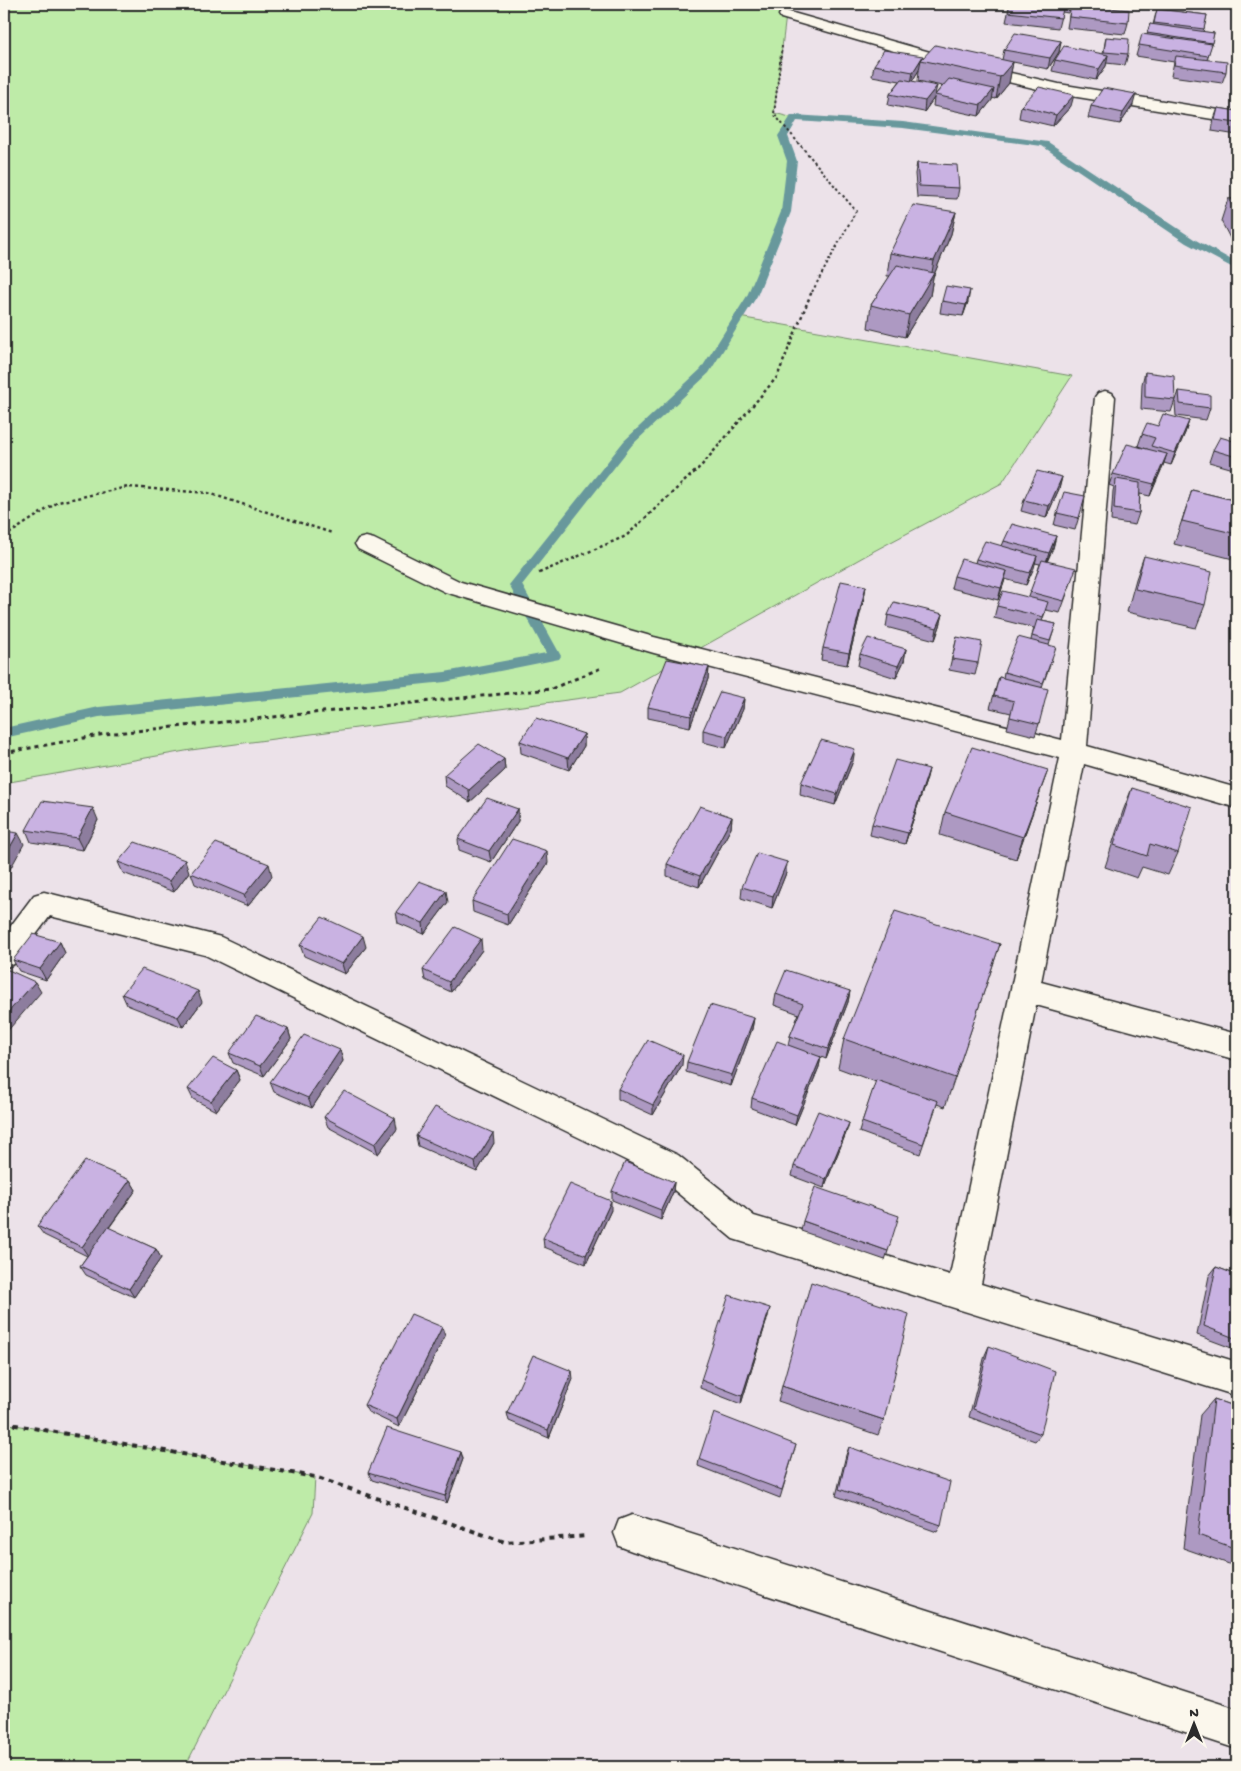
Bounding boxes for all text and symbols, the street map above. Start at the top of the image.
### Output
north arrow [1168,1698,1218,1748]
text: N [1189,1705,1199,1722]

